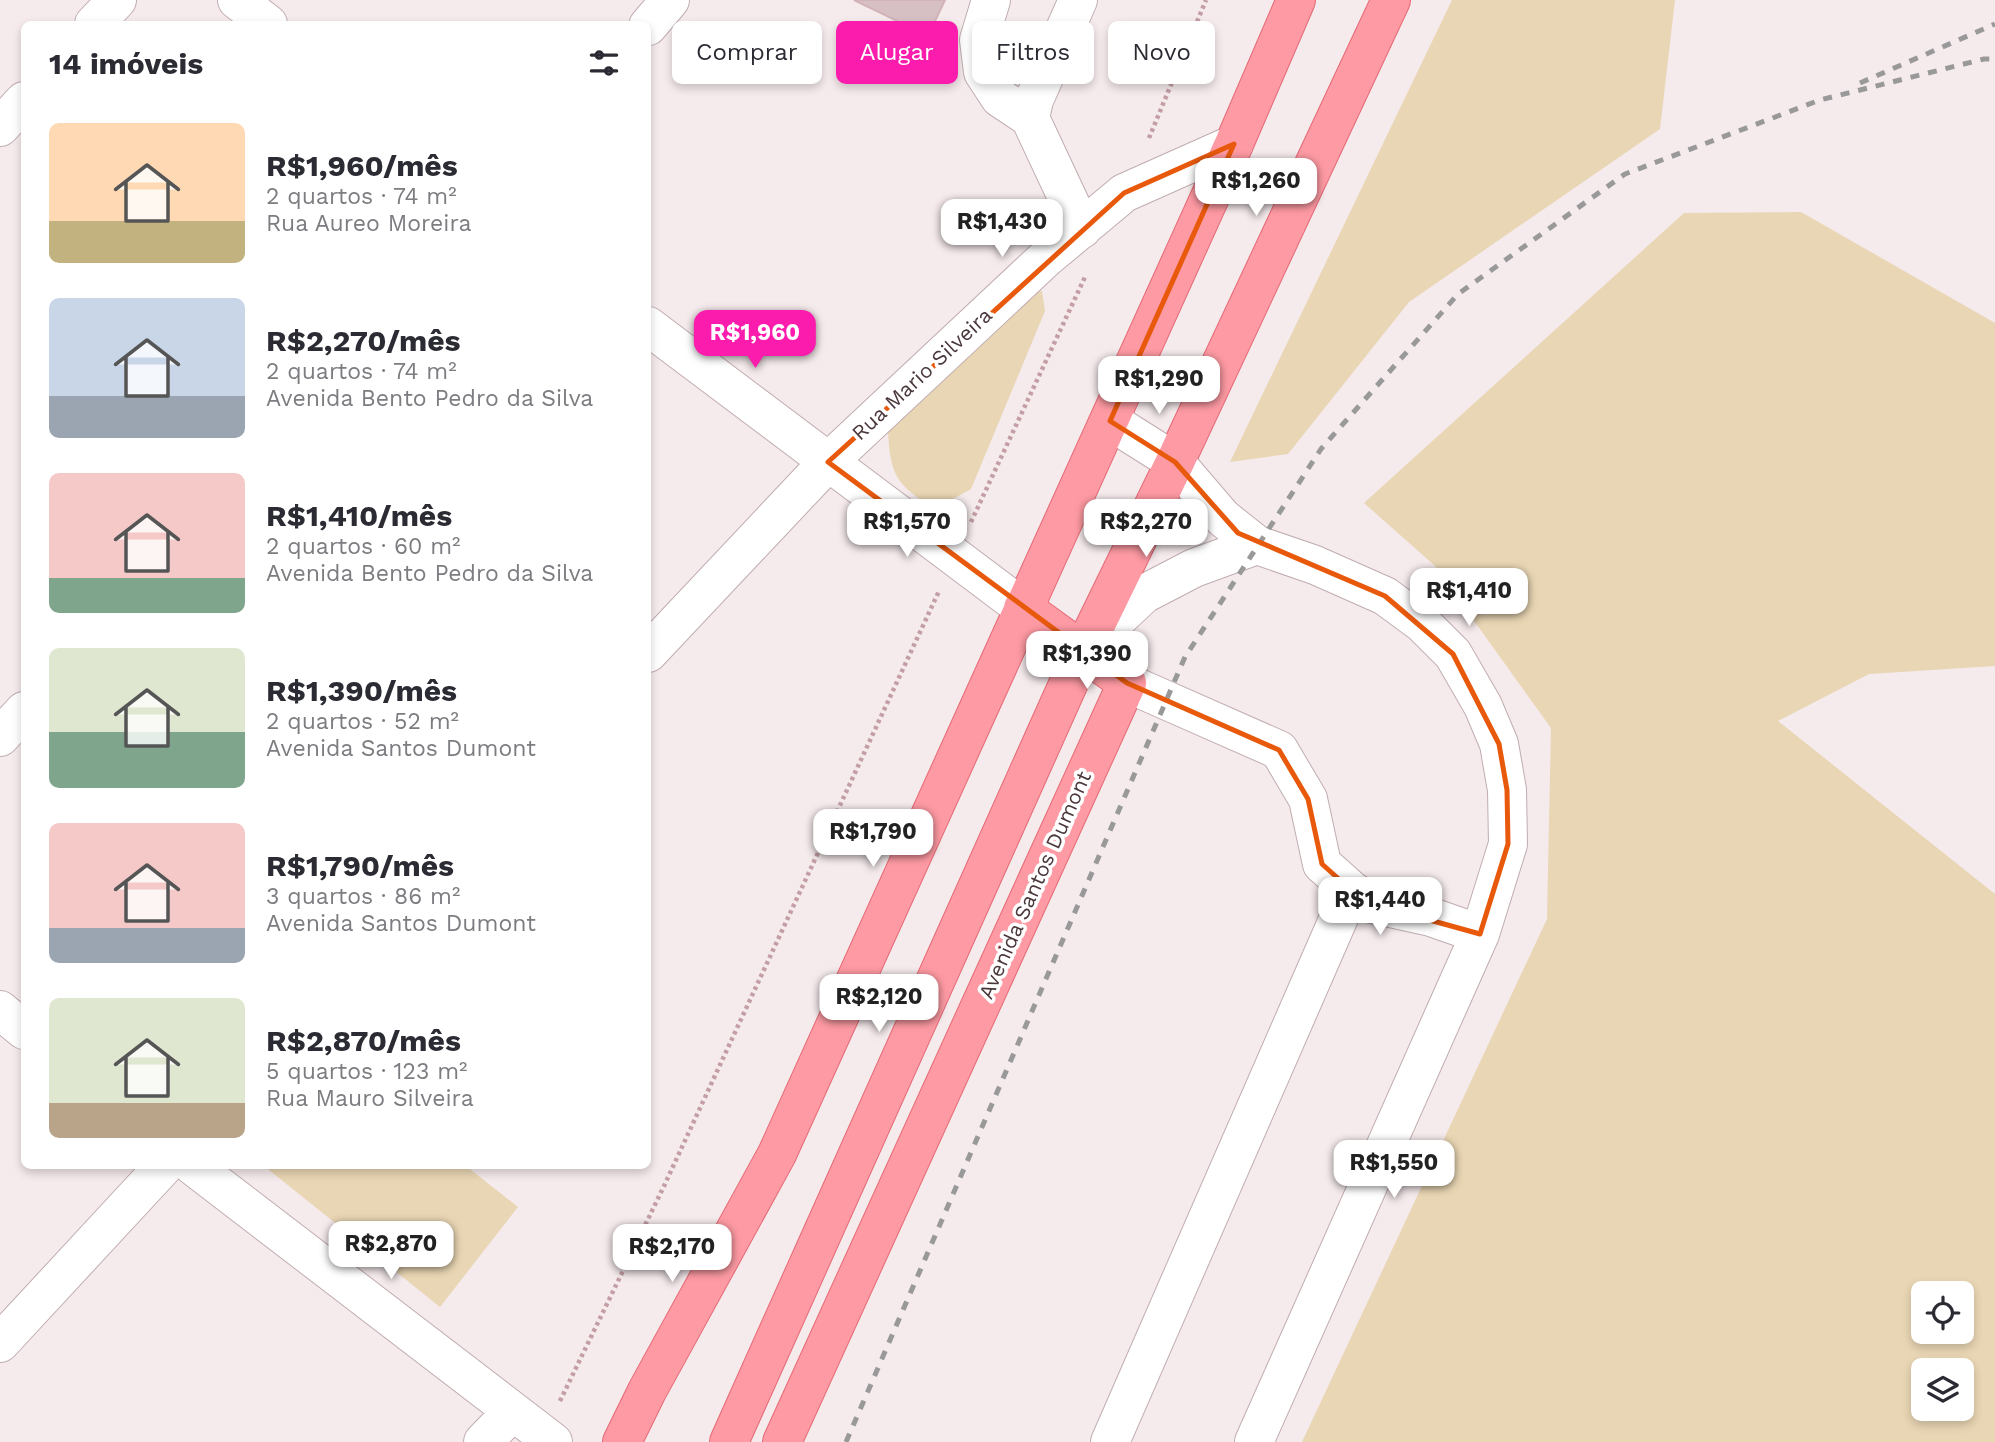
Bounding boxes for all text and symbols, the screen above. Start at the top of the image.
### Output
chip: Comprar [672,21,822,84]
chip: Alugar [836,21,958,84]
chip: Filtros [972,21,1094,84]
chip: Novo [1108,21,1215,84]
icon: filters [585,44,623,82]
text: 14 imóveis [49,46,203,81]
text: R$1,960/mês [266,148,458,183]
icon: home [105,151,189,235]
pin: R$1,260 [1191,158,1321,218]
text: R$1,260 [1211,167,1301,194]
text: 2 quartos · 74 m² [266,183,457,210]
pin: R$1,430 [937,200,1067,259]
text: R$1,430 [957,208,1047,235]
text: Rua Aureo Moreira [266,210,471,237]
street label: Rua Mario Silveira [846,302,997,445]
pin: R$1,960 [690,310,820,370]
text: R$1,960 [710,319,800,346]
text: R$2,270/mês [266,323,461,358]
icon: home [105,326,189,410]
pin: R$1,290 [1094,356,1224,416]
text: 2 quartos · 74 m² [266,358,457,385]
text: R$1,290 [1114,365,1204,392]
text: Avenida Bento Pedro da Silva [266,385,593,412]
text: R$1,410/mês [266,498,452,533]
pin: R$1,570 [842,500,972,559]
pin: R$2,270 [1081,500,1211,559]
icon: home [105,501,189,585]
text: R$1,570 [863,508,951,535]
text: R$2,270 [1100,508,1192,535]
text: 2 quartos · 60 m² [266,533,460,560]
text: Avenida Bento Pedro da Silva [266,560,593,587]
pin: R$1,410 [1404,568,1534,628]
text: R$1,410 [1426,577,1512,604]
pin: R$1,390 [1022,632,1152,691]
text: R$1,390 [1042,640,1132,667]
text: R$1,390/mês [266,673,457,708]
icon: home [105,676,189,760]
text: 2 quartos · 52 m² [266,708,459,735]
text: Avenida Santos Dumont [266,735,536,762]
street label: Avenida Santos Dumont [973,767,1096,1002]
pin: R$1,790 [808,810,938,869]
text: R$1,790 [829,818,917,845]
text: R$1,790/mês [266,848,454,883]
icon: home [105,851,189,935]
pin: R$1,440 [1315,878,1445,937]
text: 3 quartos · 86 m² [266,883,460,910]
text: R$1,440 [1334,886,1426,913]
text: Avenida Santos Dumont [266,910,536,937]
pin: R$2,120 [814,974,944,1034]
text: R$2,120 [835,983,923,1010]
text: R$2,870/mês [266,1023,461,1058]
icon: home [105,1026,189,1110]
text: 5 quartos · 123 m² [266,1058,467,1085]
text: Rua Mauro Silveira [266,1085,474,1112]
pin: R$1,550 [1329,1140,1459,1200]
text: R$1,550 [1350,1149,1438,1176]
pin: R$2,870 [326,1222,456,1281]
pin: R$2,170 [607,1224,737,1284]
text: R$2,870 [345,1230,437,1257]
text: R$2,170 [629,1233,715,1260]
map controls [1911,1281,1974,1421]
button: locate [1911,1281,1974,1344]
button: layers [1911,1358,1974,1421]

